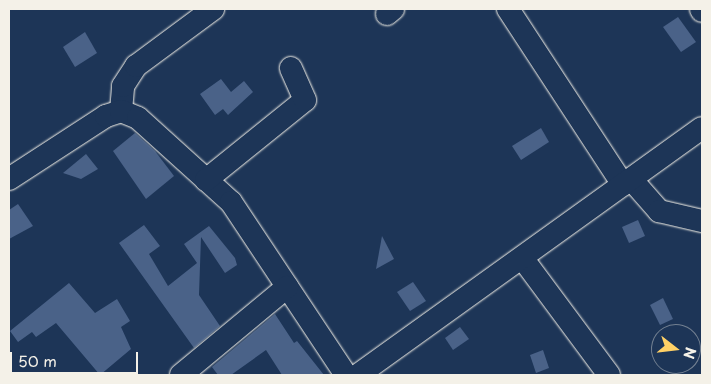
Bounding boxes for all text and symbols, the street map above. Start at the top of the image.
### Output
north arrow [651,324,701,374]
scale bar [12,342,140,374]
text: N [678,345,702,361]
text: 50 m [18,349,57,372]

